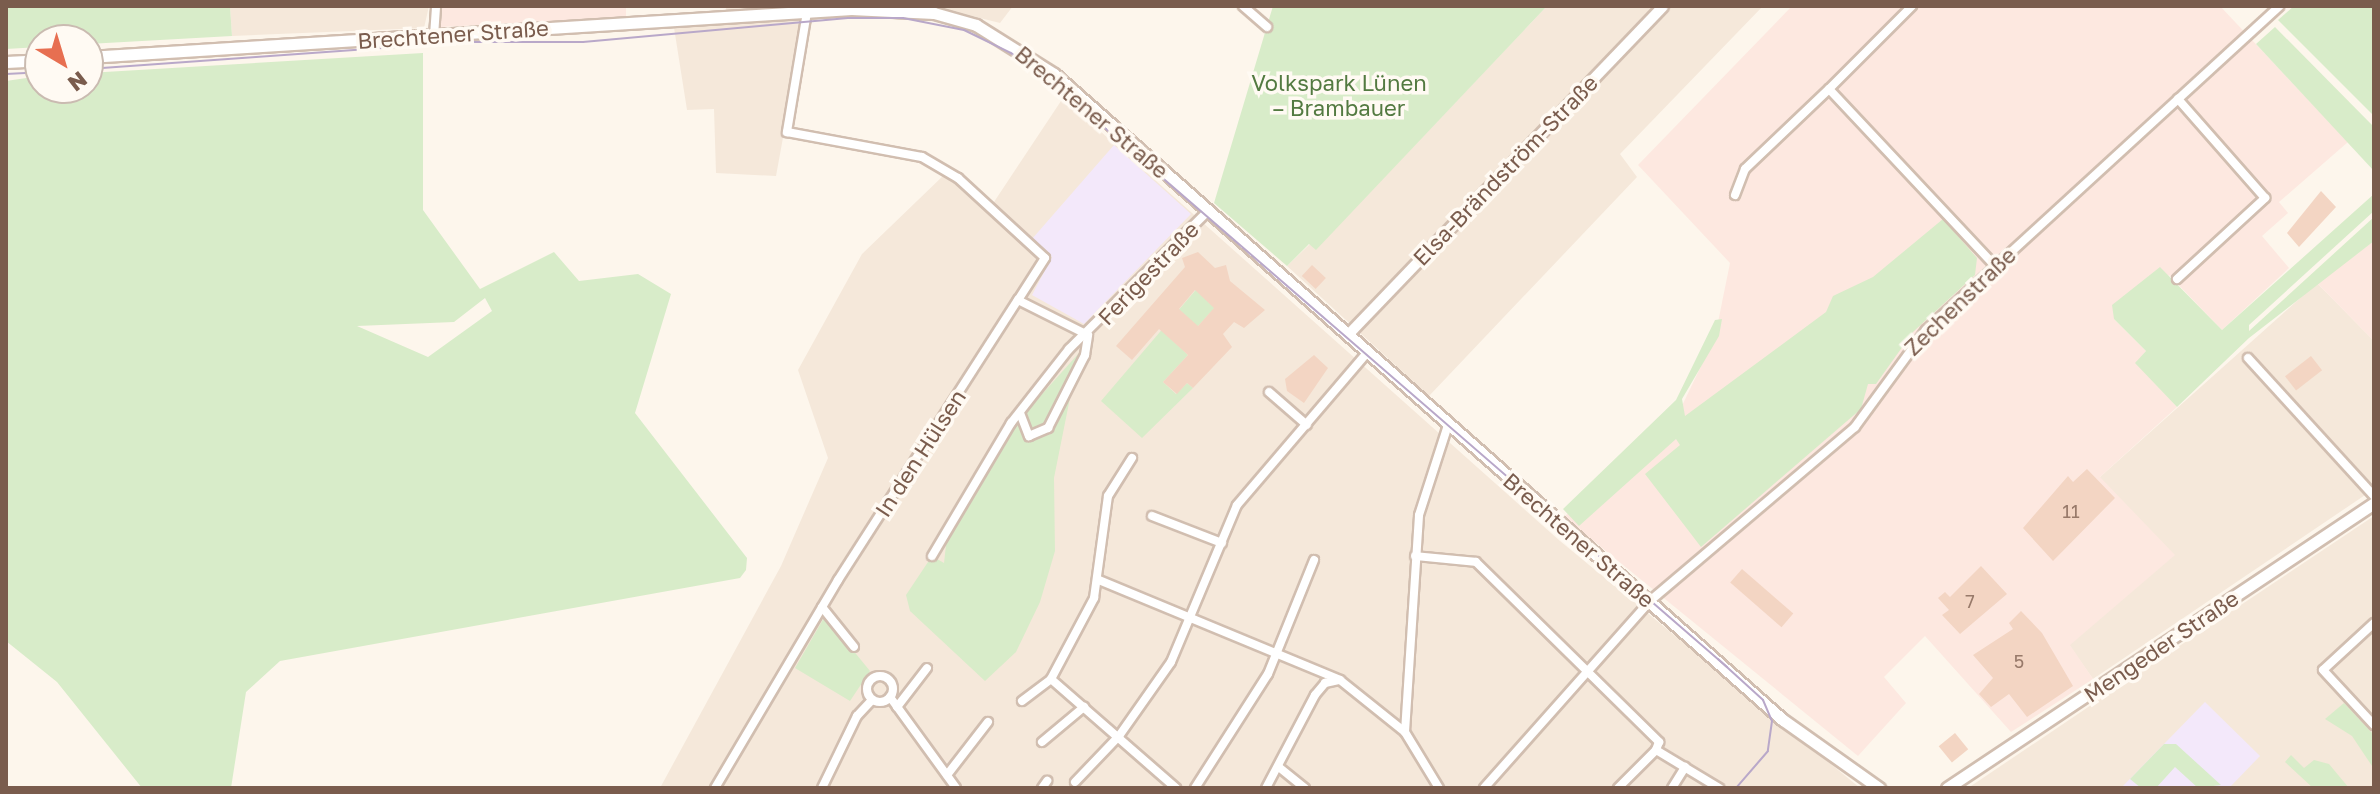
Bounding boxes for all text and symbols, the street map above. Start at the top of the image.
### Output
street label: Brechtener Straße [356,14,550,54]
north arrow [24,24,104,104]
street label: Brechtener Straße [1010,40,1174,184]
text: N [63,66,93,98]
park label: Volkspark Lünen – Brambauer [1251,69,1427,120]
street label: Elsa-Brändström-Straße [1407,69,1603,271]
street label: Ferigestraße [1092,216,1204,330]
street label: Zechenstraße [1899,241,2021,361]
street label: In den Hülsen [869,384,971,522]
street label: Brechtener Straße [1498,467,1660,613]
house number: 11 [2062,500,2080,522]
street label: Mengeder Straße [2079,585,2243,707]
house number: 7 [1965,590,1975,612]
house number: 5 [2014,650,2024,672]

